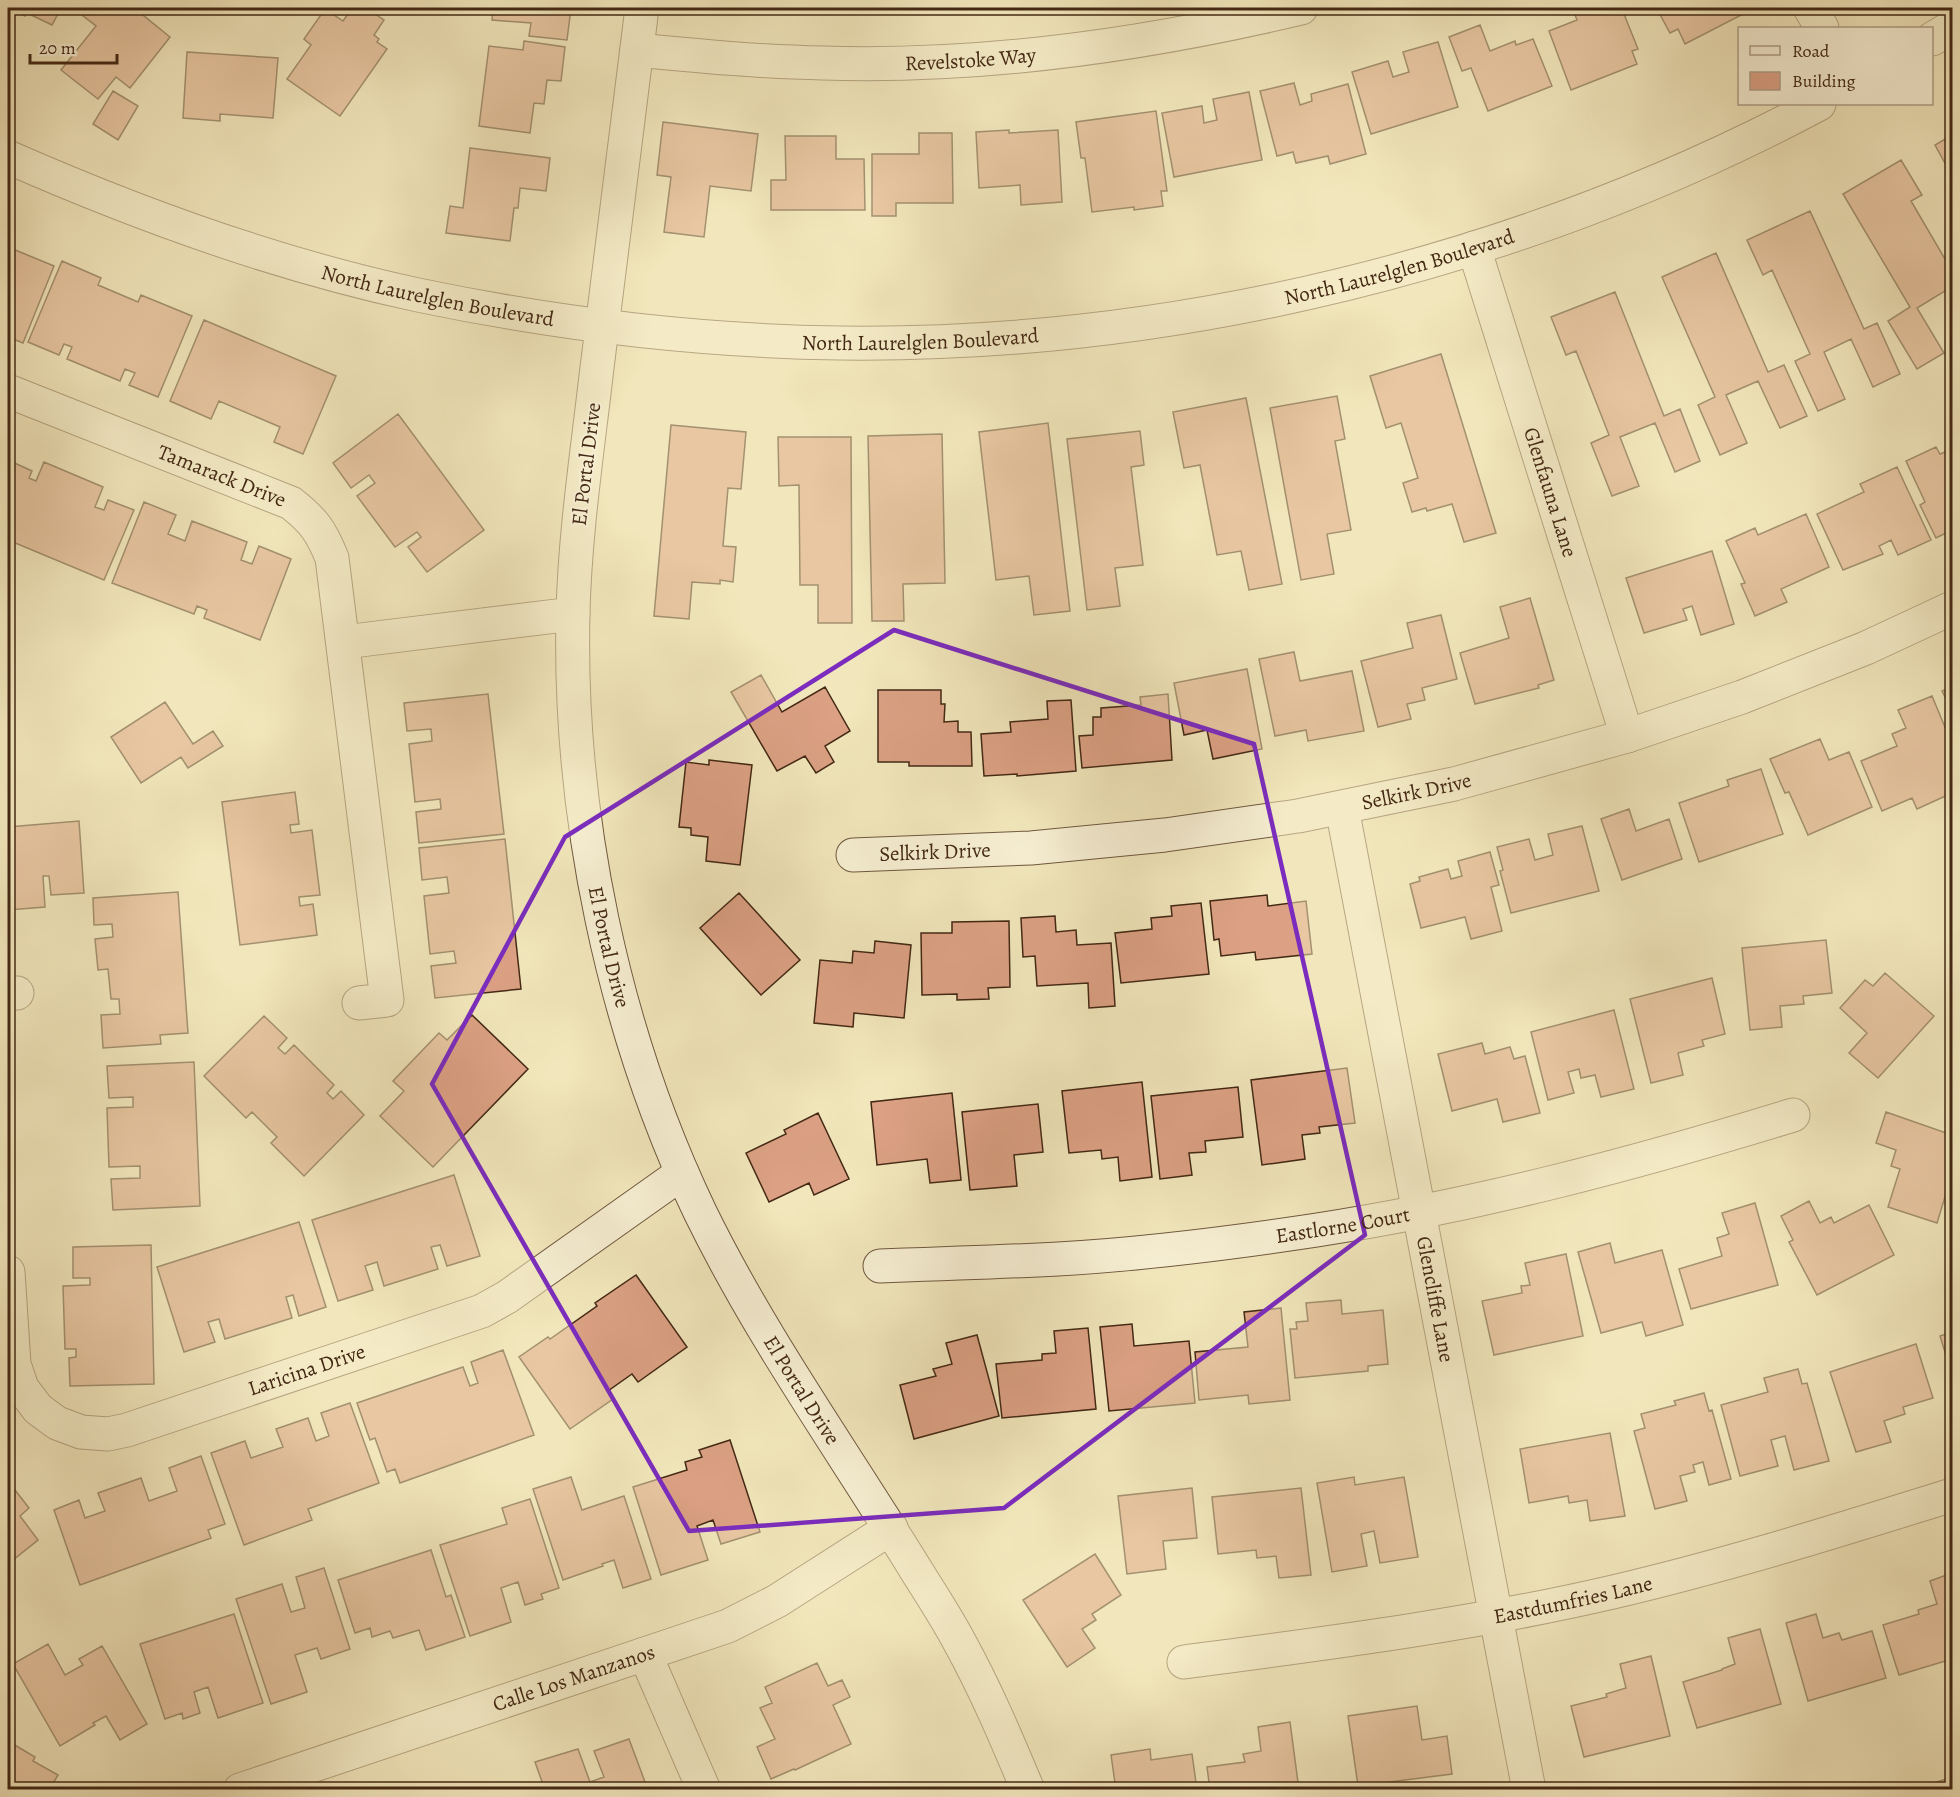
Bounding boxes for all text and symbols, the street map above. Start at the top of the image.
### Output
scale bar [30,27,117,65]
legend [1738,27,1933,105]
text: 20 m [39,36,76,60]
text: Road [1792,39,1830,63]
street label: Revelstoke Way [904,40,1038,77]
text: Building [1792,69,1856,93]
street label: North Laurelglen Boulevard [1282,222,1518,312]
street label: North Laurelglen Boulevard [318,258,557,333]
street label: North Laurelglen Boulevard [801,321,1041,357]
street label: El Portal Drive [565,401,607,527]
street label: Glenfauna Lane [1517,424,1584,561]
street label: Tamarack Drive [154,438,290,514]
street label: Selkirk Drive [1359,766,1474,817]
street label: Selkirk Drive [879,836,991,868]
street label: El Portal Drive [582,884,637,1011]
street label: Eastlorne Court [1274,1200,1412,1250]
street label: Glencliffe Lane [1410,1234,1461,1365]
street label: El Portal Drive [757,1330,847,1450]
street label: Laricina Drive [244,1337,369,1402]
street label: Eastdumfries Lane [1491,1569,1655,1630]
street label: Calle Los Manzanos [489,1638,658,1718]

